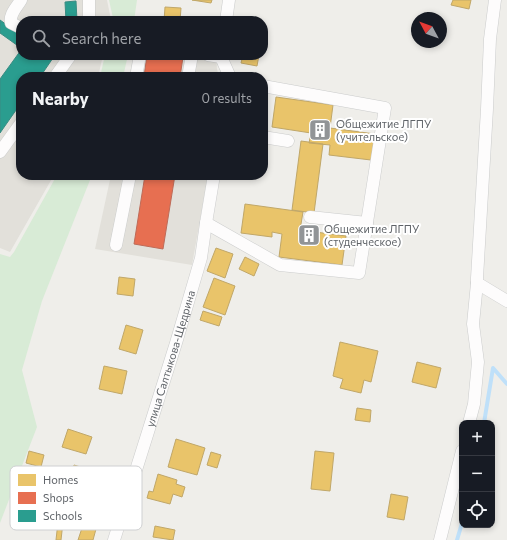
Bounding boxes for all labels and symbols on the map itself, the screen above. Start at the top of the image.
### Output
north arrow [411,12,447,48]
building icon: Общежитие ЛГПУ (учительское) [307,117,333,143]
place label: Общежитие ЛГПУ (учительское) [336,117,432,143]
building icon: Общежитие ЛГПУ (студенческое) [296,222,322,248]
place label: Общежитие ЛГПУ (студенческое) [324,222,420,248]
street label: улица Салтыкова-Щедрина [143,289,197,428]
legend [10,466,142,530]
text: Homes [43,473,78,486]
text: Shops [43,491,74,504]
text: Schools [43,509,82,522]

